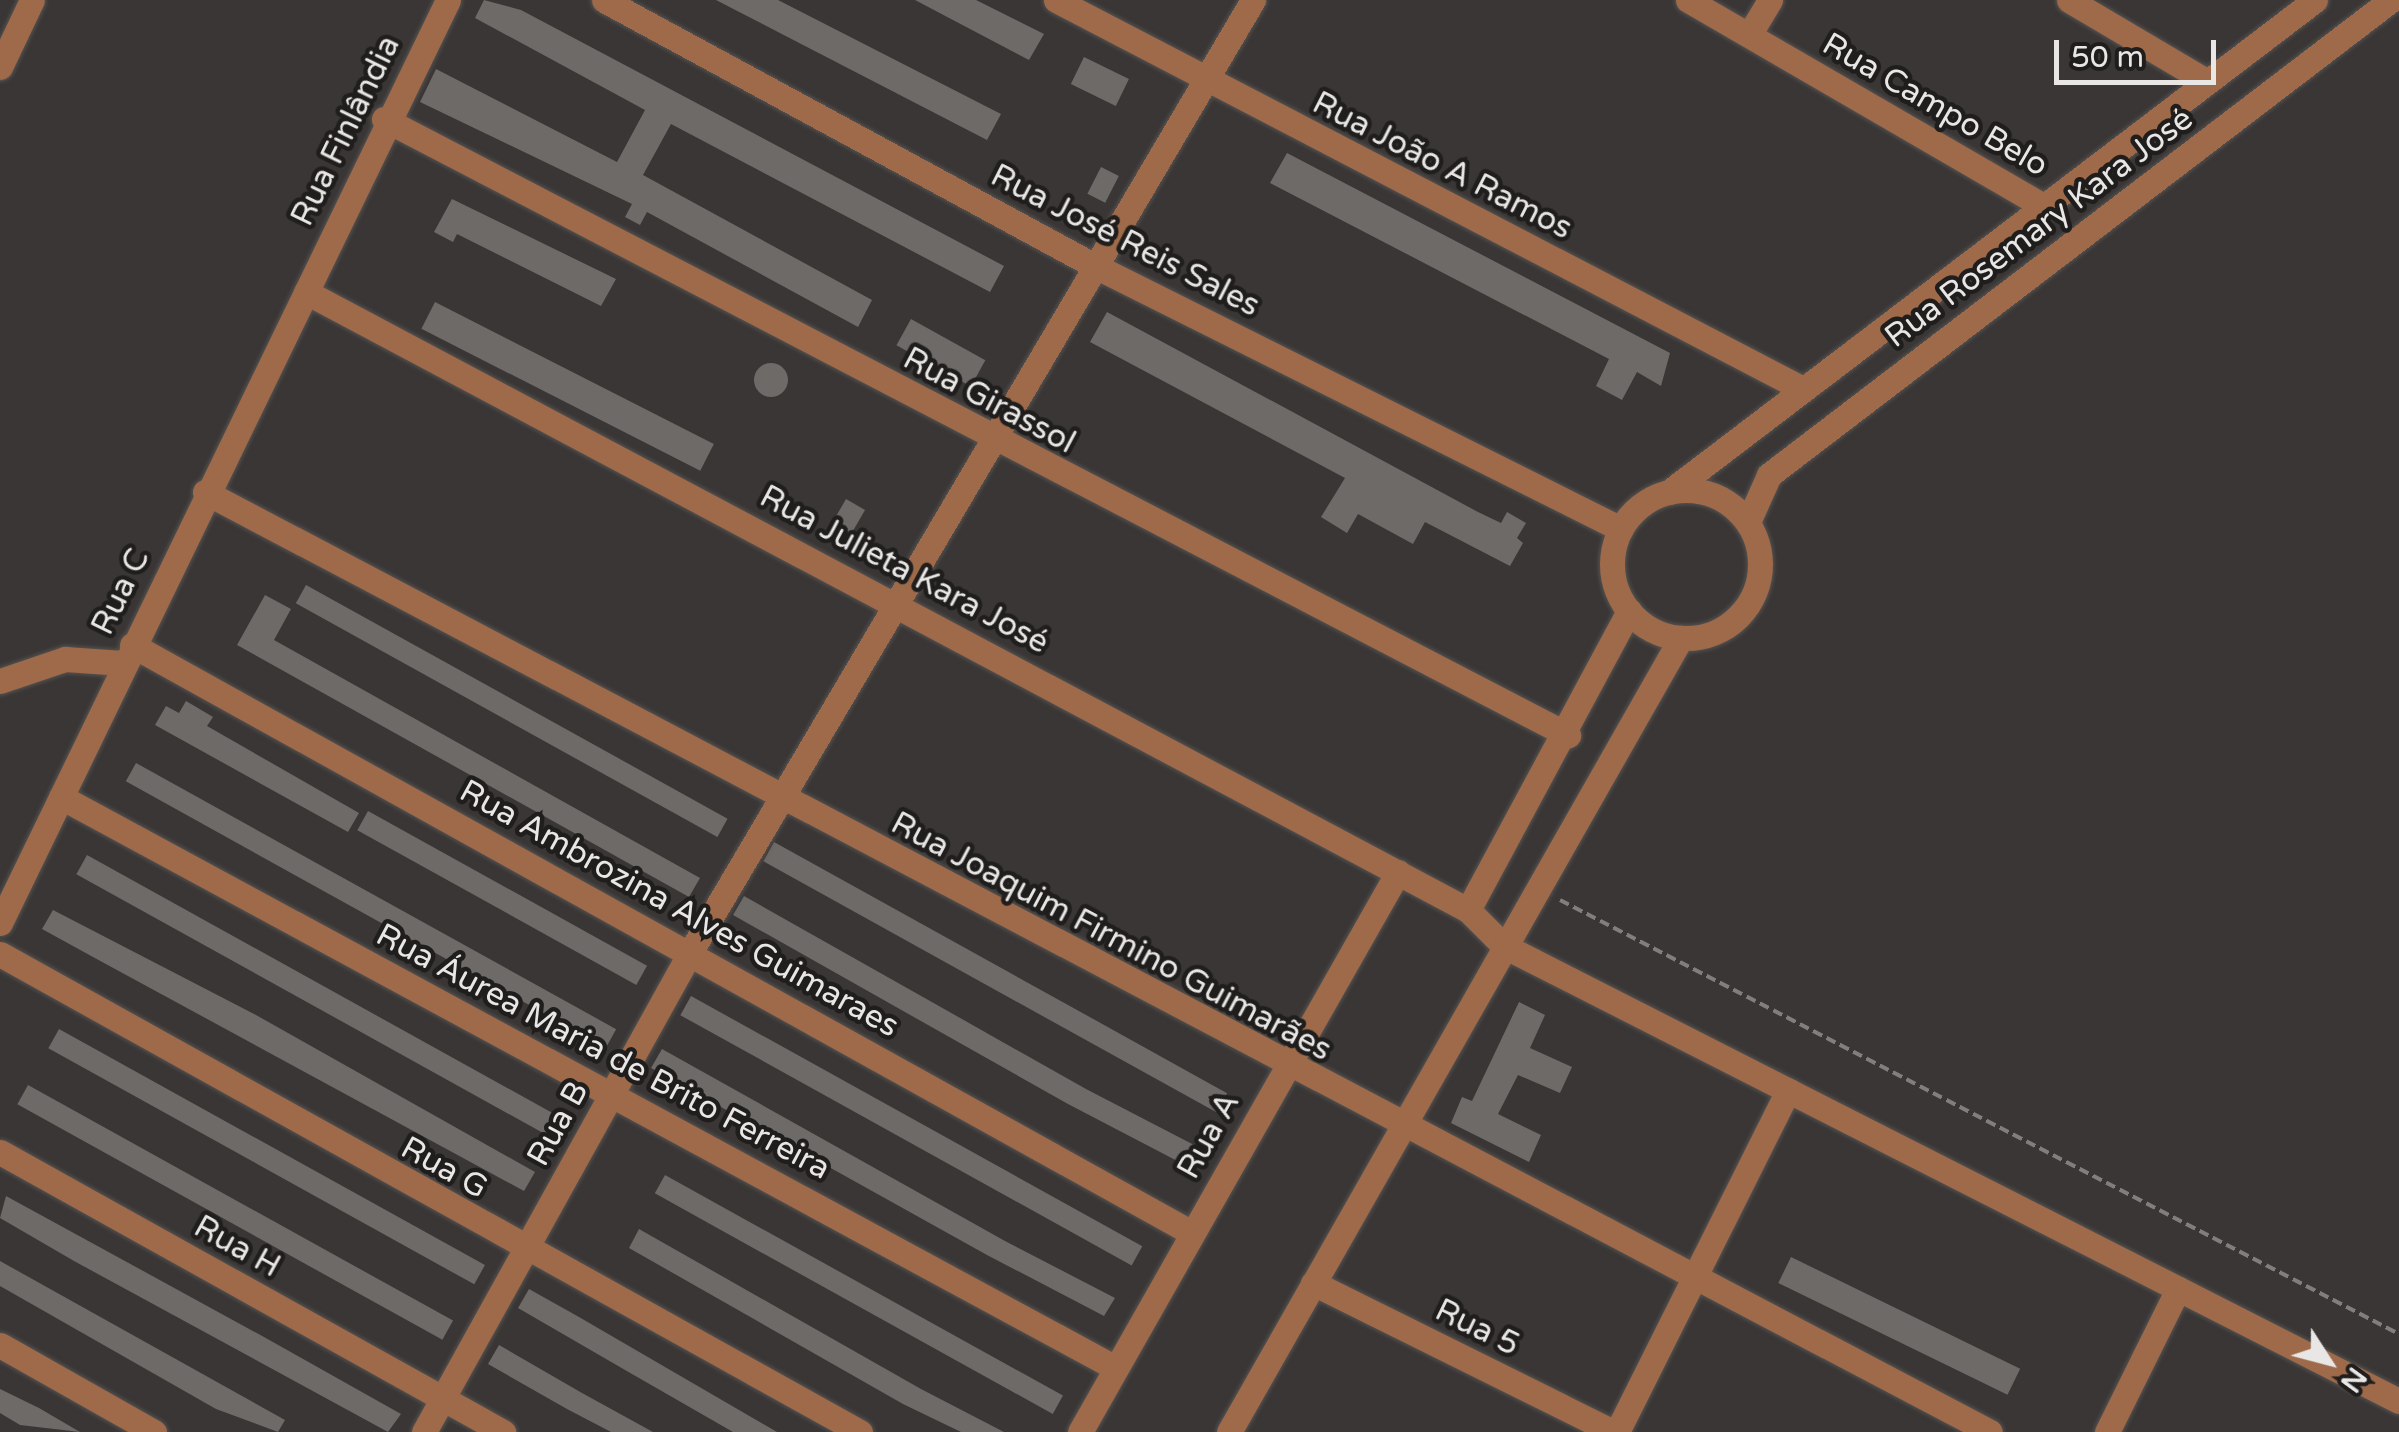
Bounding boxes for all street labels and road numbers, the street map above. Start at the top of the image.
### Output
street label: Rua Campo Belo [1816,25,2054,185]
street label: Rua Finlândia [283,30,409,232]
street label: Rua João A Ramos [1306,84,1578,248]
street label: Rua Rosemary Kara José [1878,100,2200,356]
street label: Rua José Reis Sales [984,157,1266,325]
street label: Rua Girassol [896,340,1082,462]
street label: Rua Julieta Kara José [753,478,1055,662]
street label: Rua C [84,543,158,641]
street label: Rua Ambrozina Alves Guimaraes [453,772,905,1046]
street label: Rua Joaquim Firmino Guimarães [884,804,1338,1070]
street label: Rua Áurea Maria de Brito Ferreira [370,916,836,1188]
street label: Rua B [519,1075,597,1173]
street label: Rua A [1170,1086,1248,1186]
street label: Rua G [394,1129,494,1207]
street label: Rua H [187,1208,287,1286]
street label: Rua 5 [1429,1291,1525,1365]

